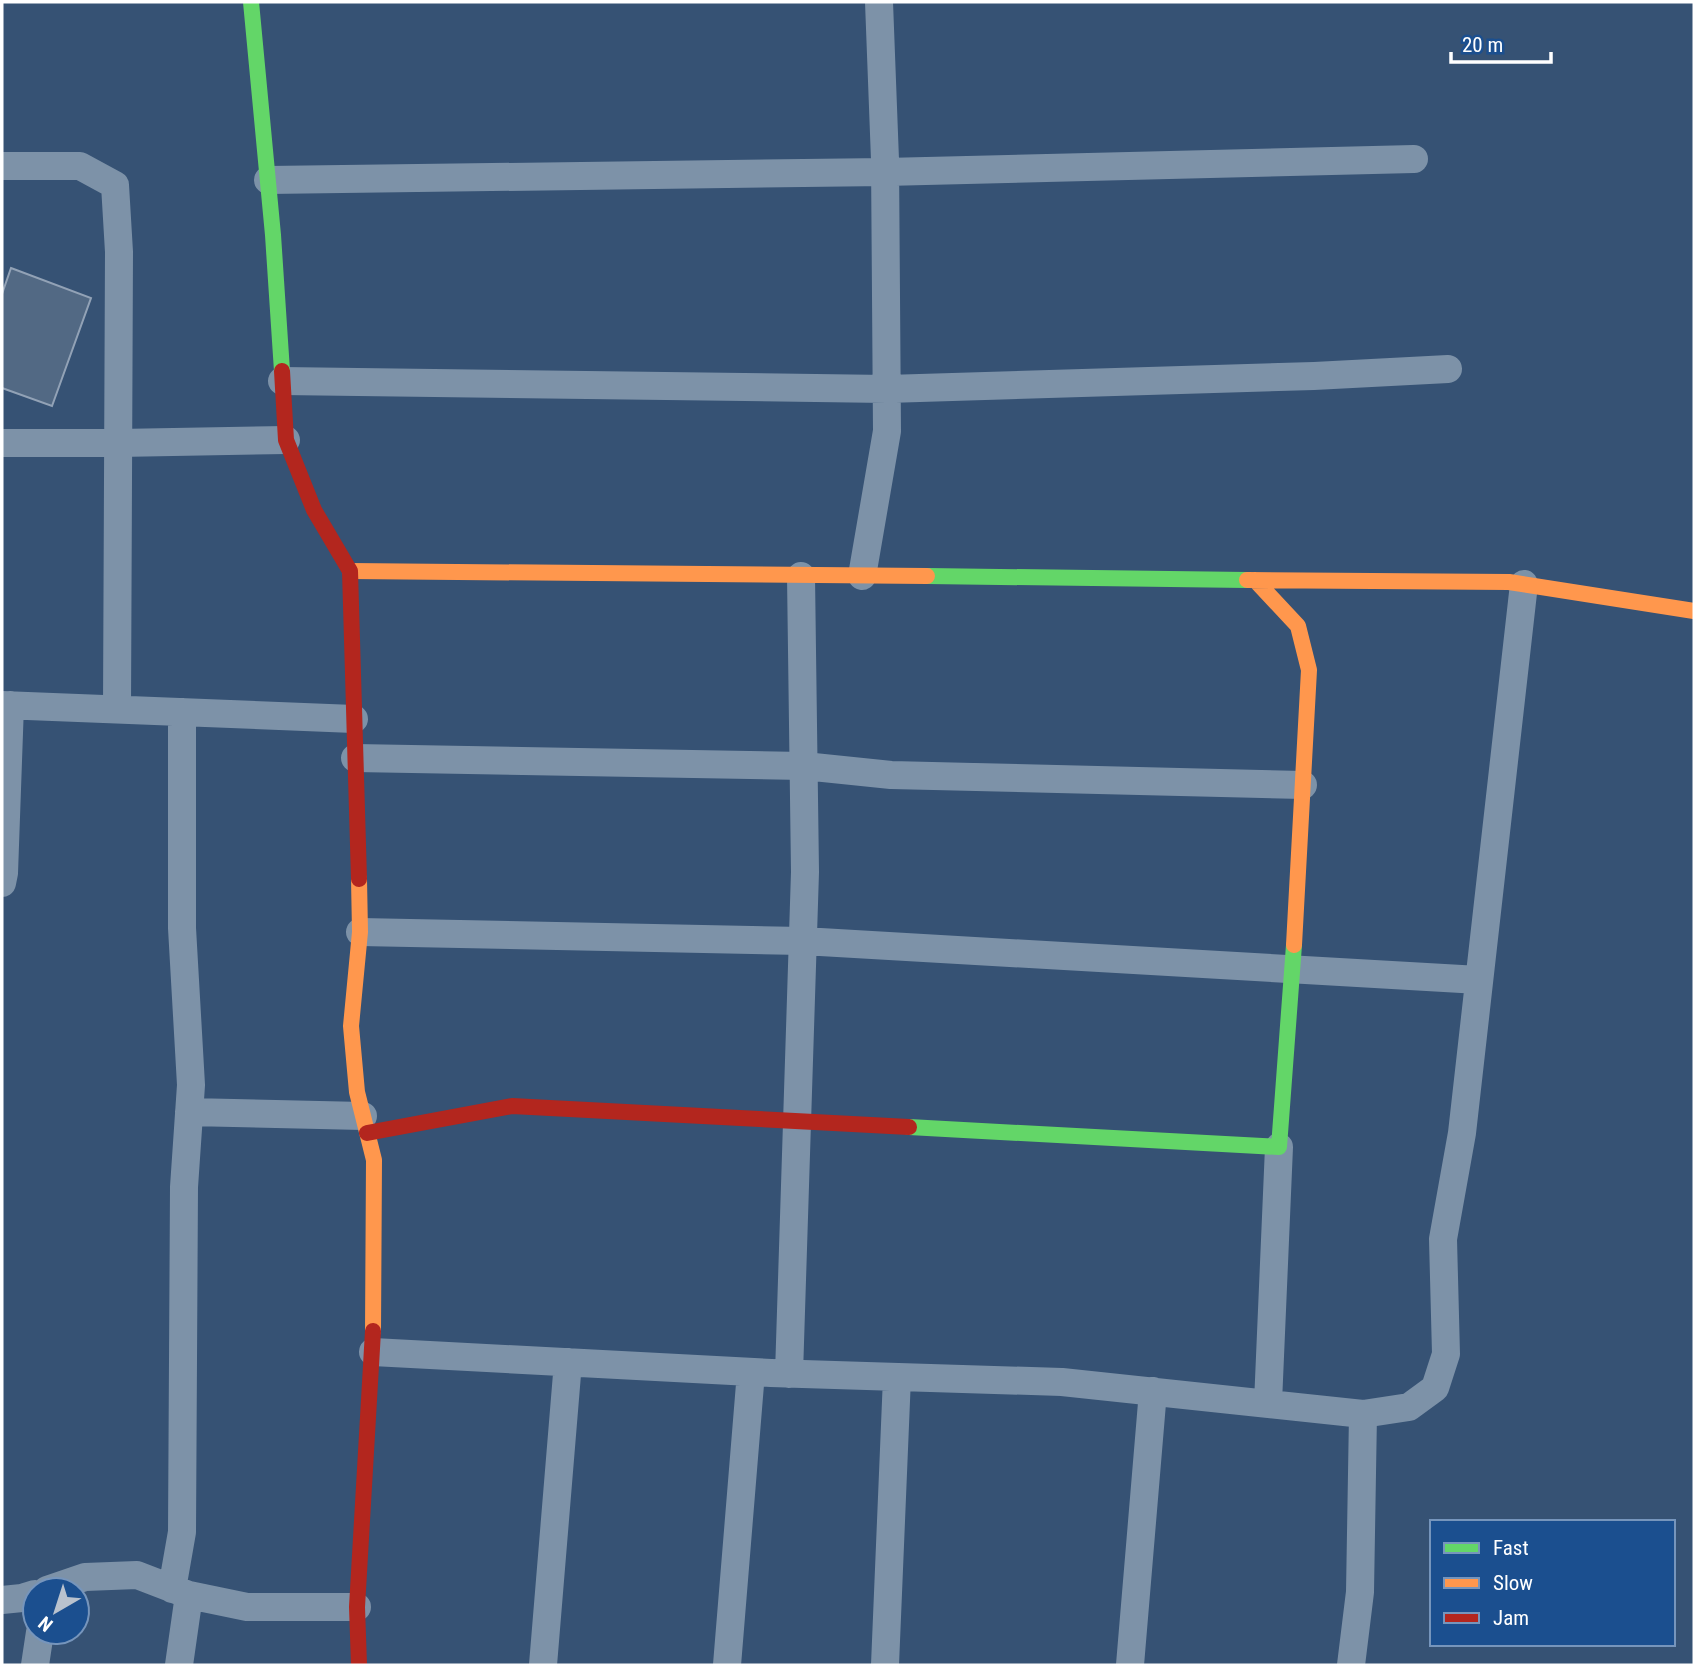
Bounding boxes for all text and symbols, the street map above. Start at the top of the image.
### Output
scale bar [1451,21,1551,65]
text: 20 m [1462,33,1503,57]
legend [1430,1520,1675,1646]
text: Fast [1493,1536,1529,1560]
text: Slow [1493,1571,1533,1595]
north arrow [21,1576,91,1646]
text: Jam [1493,1606,1529,1630]
text: N [34,1611,57,1636]

